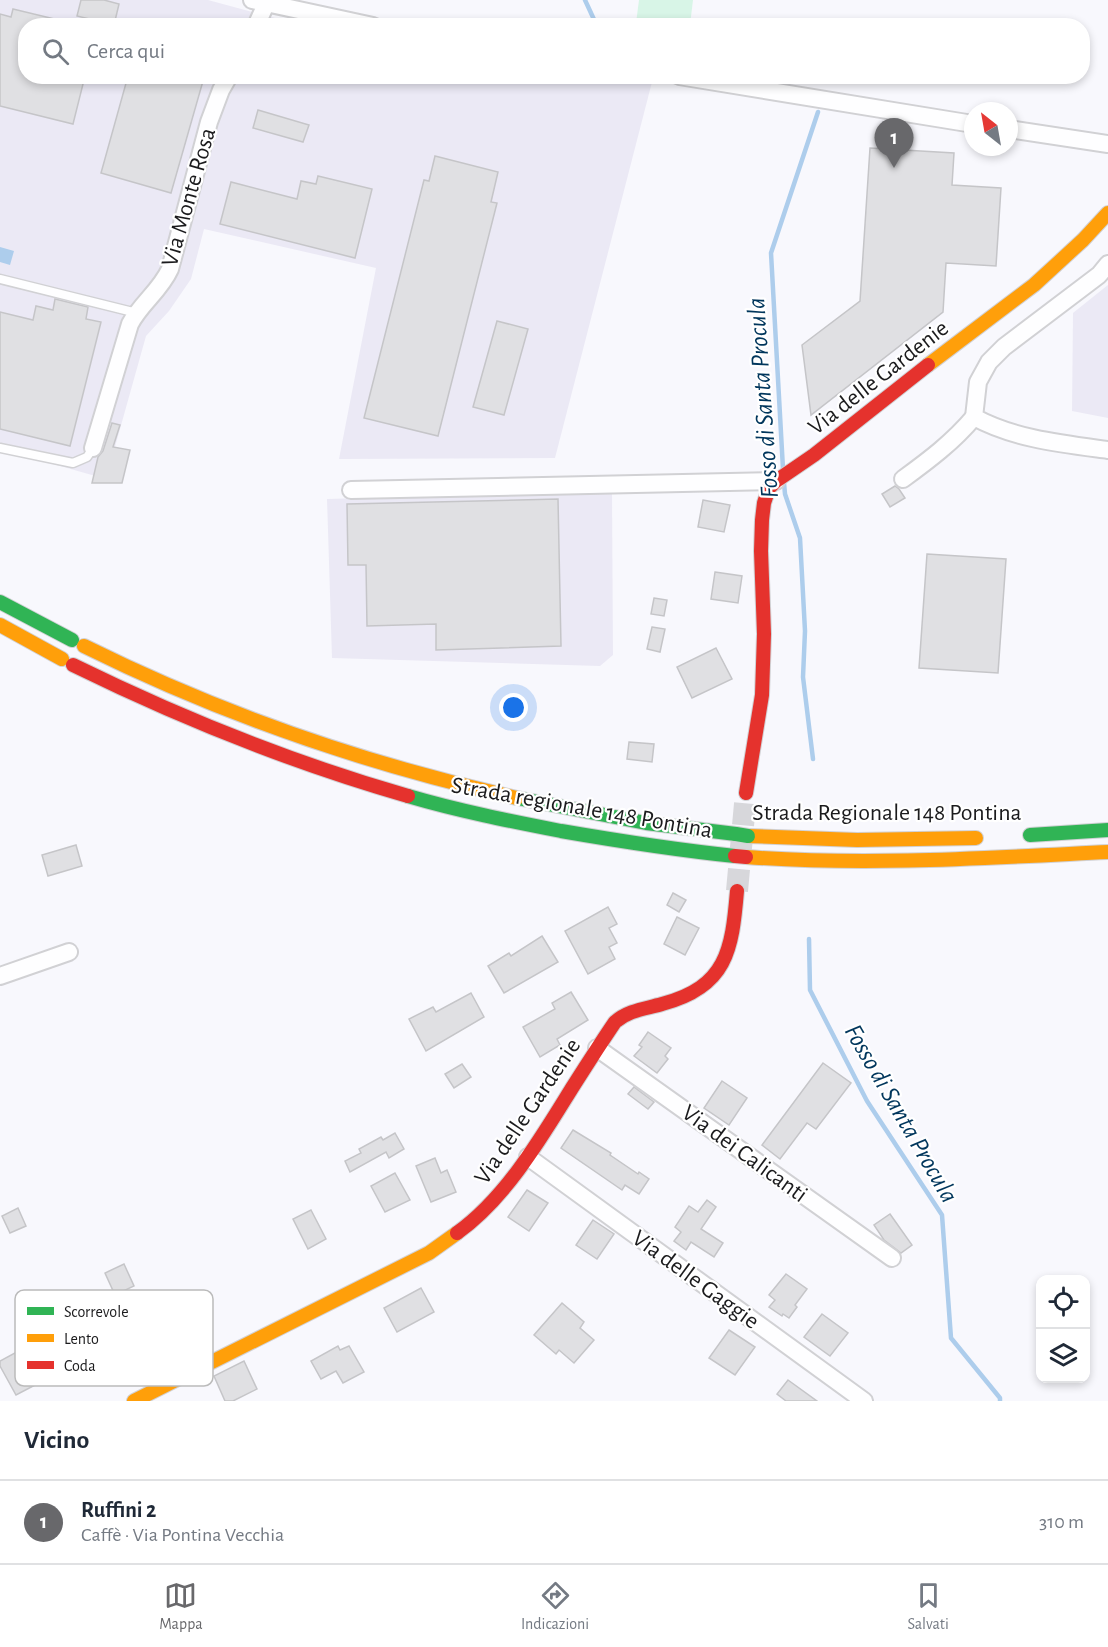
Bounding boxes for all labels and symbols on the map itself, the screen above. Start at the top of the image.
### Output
north arrow [964,102,1018,156]
pin: 1 [874,118,914,168]
street label: Via Monte Rosa [158,125,220,269]
water label: Fosso di Santa Procula [743,297,783,499]
street label: Via delle Gardenie [804,316,953,440]
your location [499,693,528,722]
street label: Strada regionale 148 Pontina [449,773,714,843]
street label: Strada Regionale 148 Pontina [752,801,1022,825]
water label: Fosso di Santa Procula [840,1020,963,1207]
street label: Via delle Gardenie [470,1034,585,1189]
street label: Via dei Calicanti [677,1100,812,1207]
street label: Via delle Gaggie [628,1226,763,1334]
legend [15,1290,213,1386]
text: Scorrevole [64,1304,129,1320]
text: Lento [64,1331,99,1347]
text: Coda [64,1358,96,1374]

